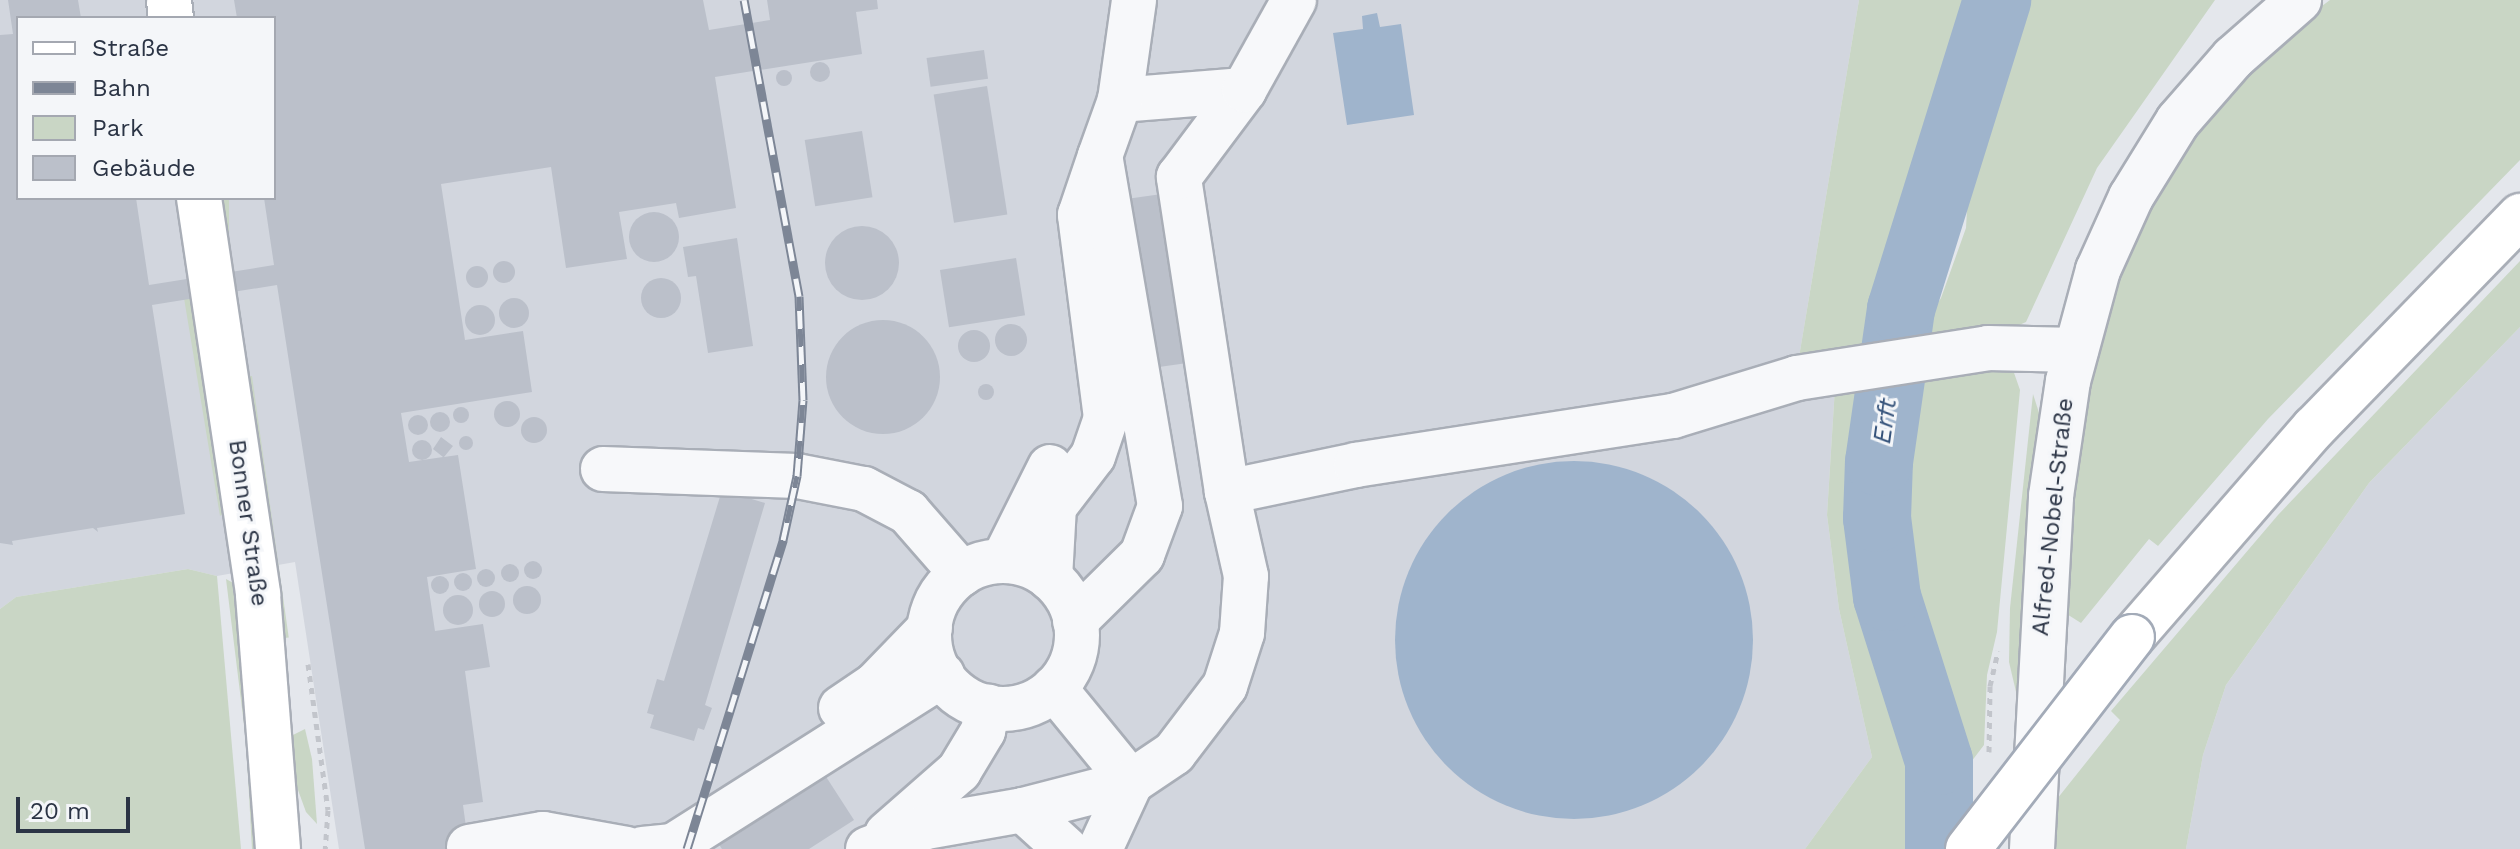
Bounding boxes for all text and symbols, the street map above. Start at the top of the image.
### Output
legend [16,16,276,200]
text: Straße [92,34,169,62]
text: Bahn [92,74,151,102]
text: Park [92,114,144,142]
text: Gebäude [92,154,196,182]
water label: Erft [1866,396,1904,446]
street label: Alfred-Nobel-Straße [2026,397,2080,637]
street label: Bonner Straße [222,437,274,609]
scale bar [20,781,134,831]
text: 20 m [30,797,90,825]

